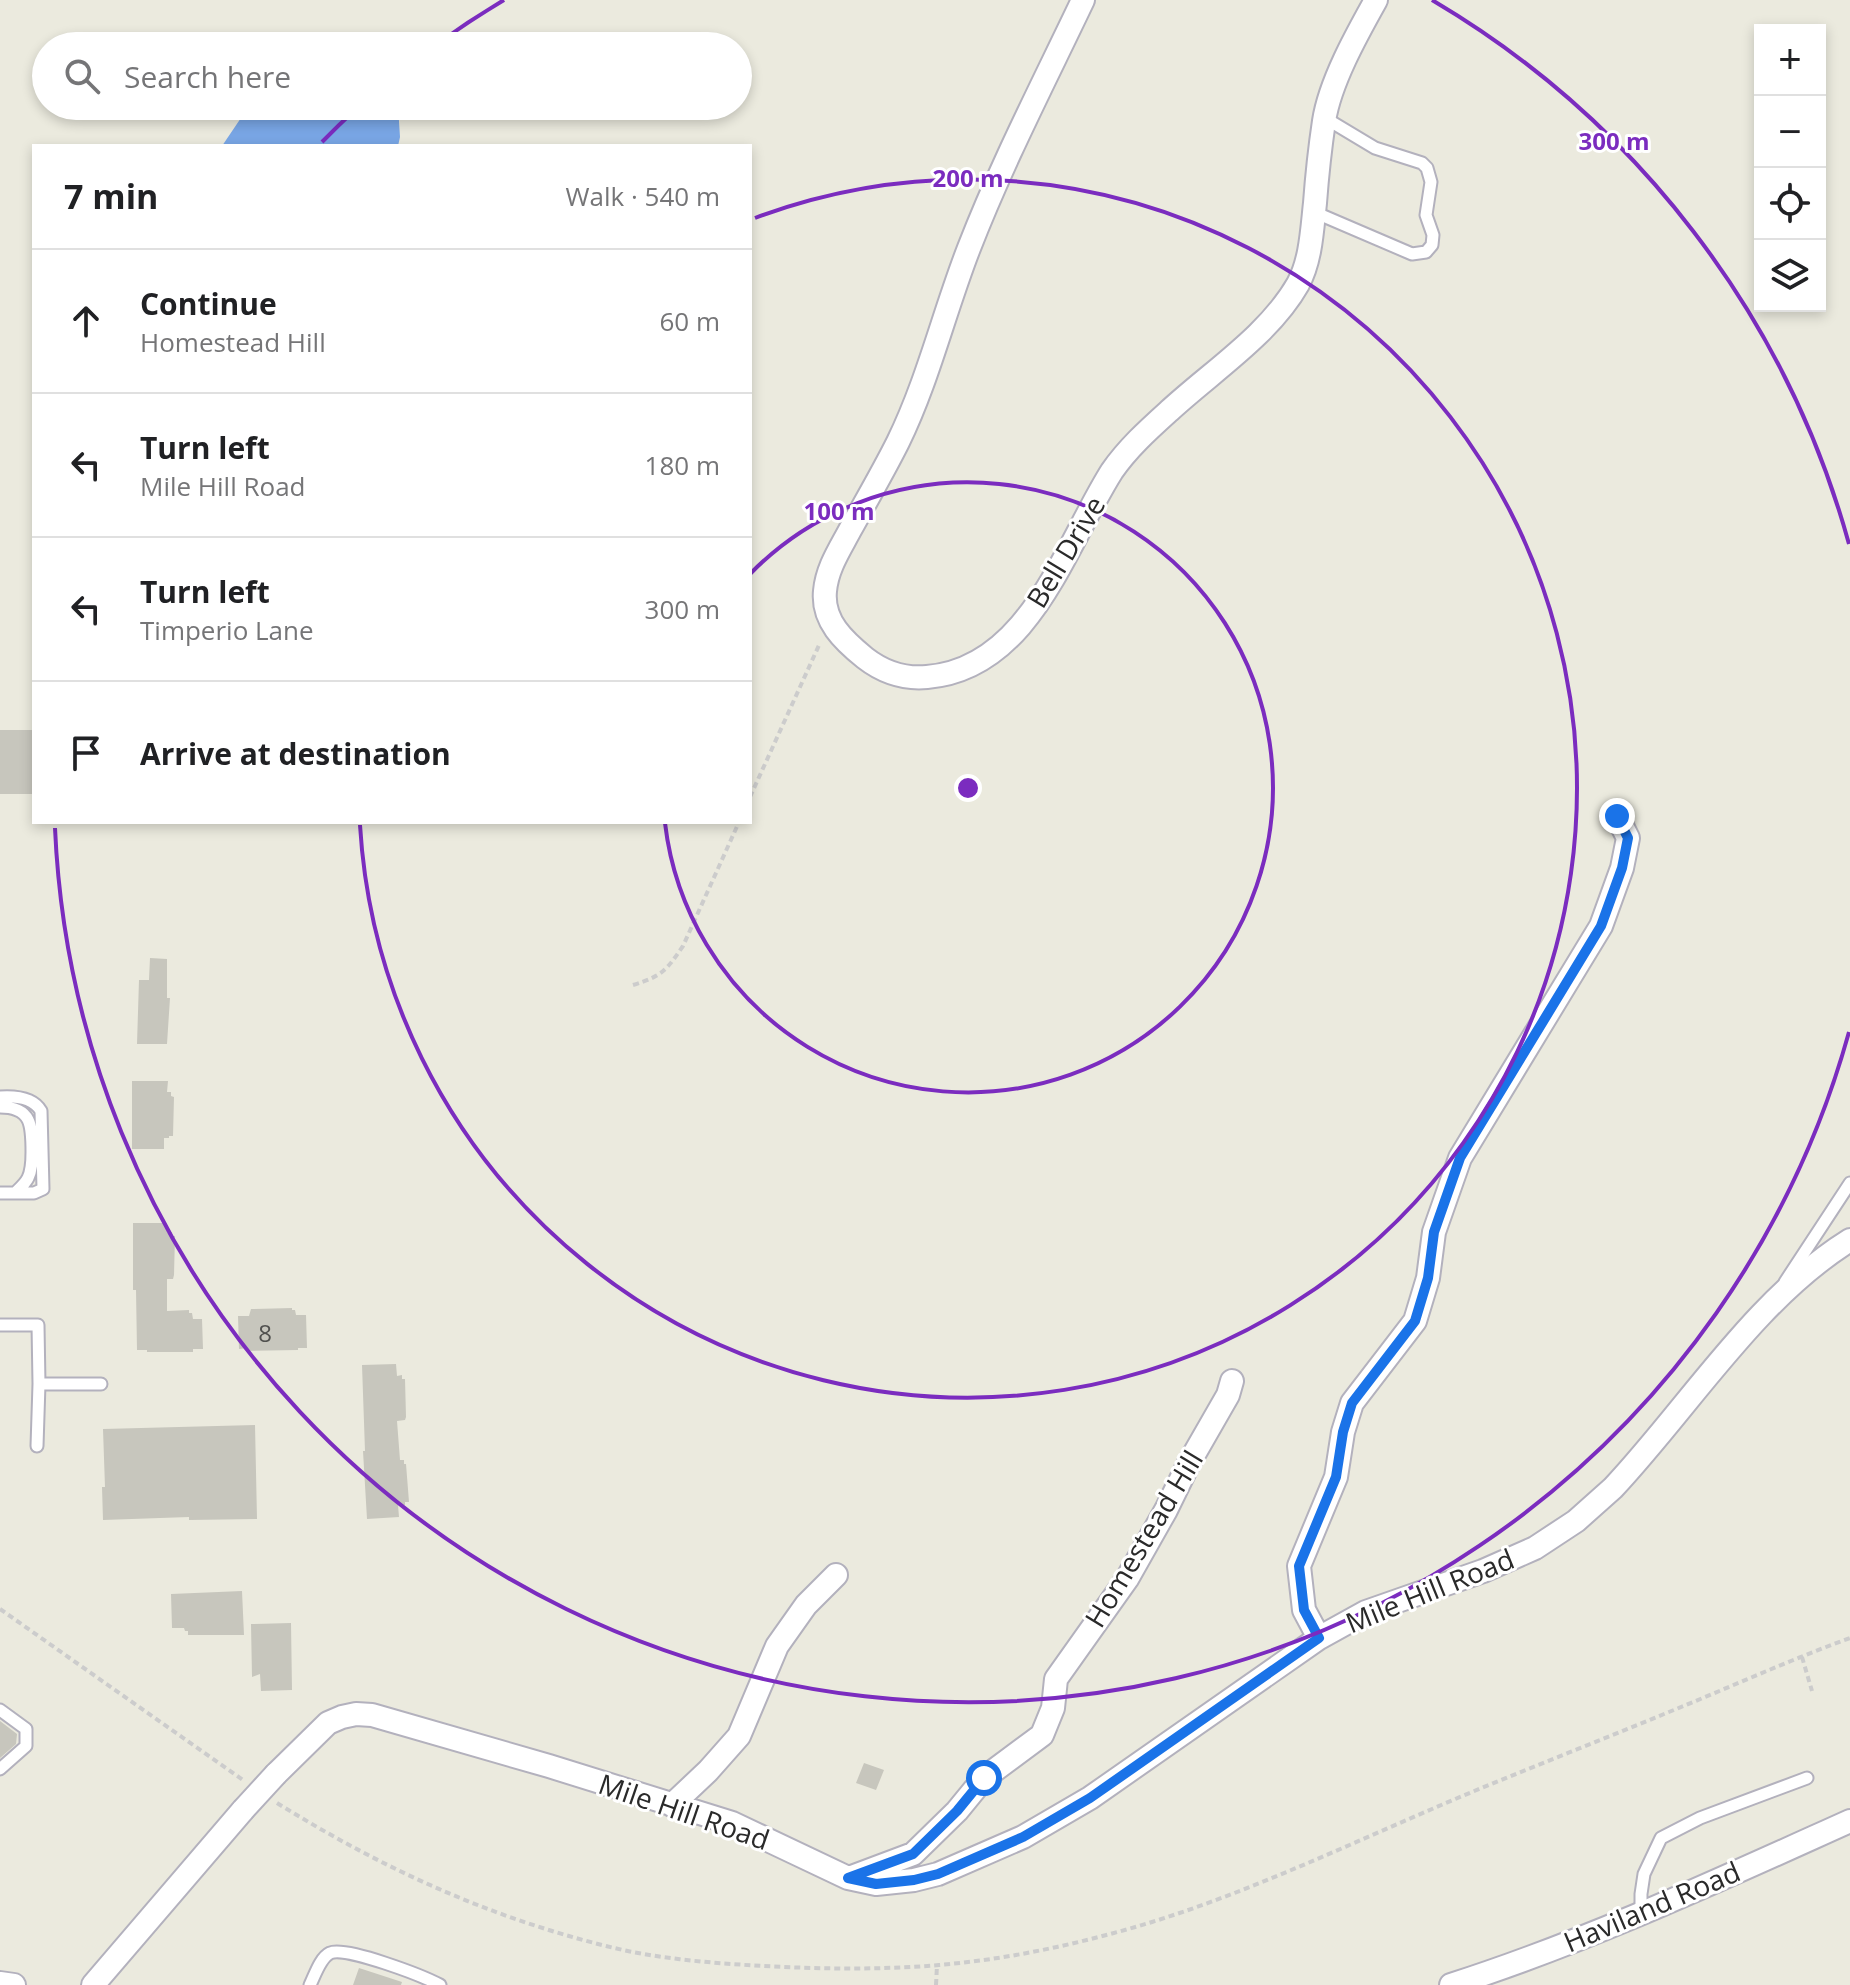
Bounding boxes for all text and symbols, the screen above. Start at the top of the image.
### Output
map controls [1754,24,1826,312]
button: + [1754,24,1826,96]
search box [32,32,752,120]
icon: search [60,54,104,98]
text: Search here [124,56,291,97]
button: − [1754,96,1826,168]
text: 300 m [1579,124,1649,157]
text: 200 m [933,161,1003,194]
button: locate [1754,168,1826,240]
text: 7 min [64,173,158,219]
text: Walk · 540 m [566,178,720,214]
button: layers [1754,240,1826,312]
text: Continue [140,283,277,324]
icon: ahead [64,299,108,343]
text: 60 m [659,303,720,339]
text: Homestead Hill [140,324,326,360]
text: Turn left [140,427,270,468]
icon: left [64,443,108,487]
text: 180 m [645,447,720,483]
text: Mile Hill Road [140,468,306,504]
street label: Bell Drive [1017,489,1113,614]
text: 100 m [804,494,874,527]
text: Turn left [140,571,270,612]
icon: left [64,587,108,631]
text: 300 m [645,591,720,627]
text: Timperio Lane [140,612,314,648]
icon: arrive [64,731,108,775]
text: Arrive at destination [140,733,451,774]
centre of rings [954,774,982,802]
route end [1599,798,1635,834]
house number: 8 [258,1316,272,1349]
street label: Homestead Hill [1075,1443,1211,1634]
street label: Mile Hill Road [1340,1539,1519,1641]
route start [966,1760,1002,1796]
street label: Mile Hill Road [594,1764,775,1858]
street label: Haviland Road [1558,1852,1746,1960]

